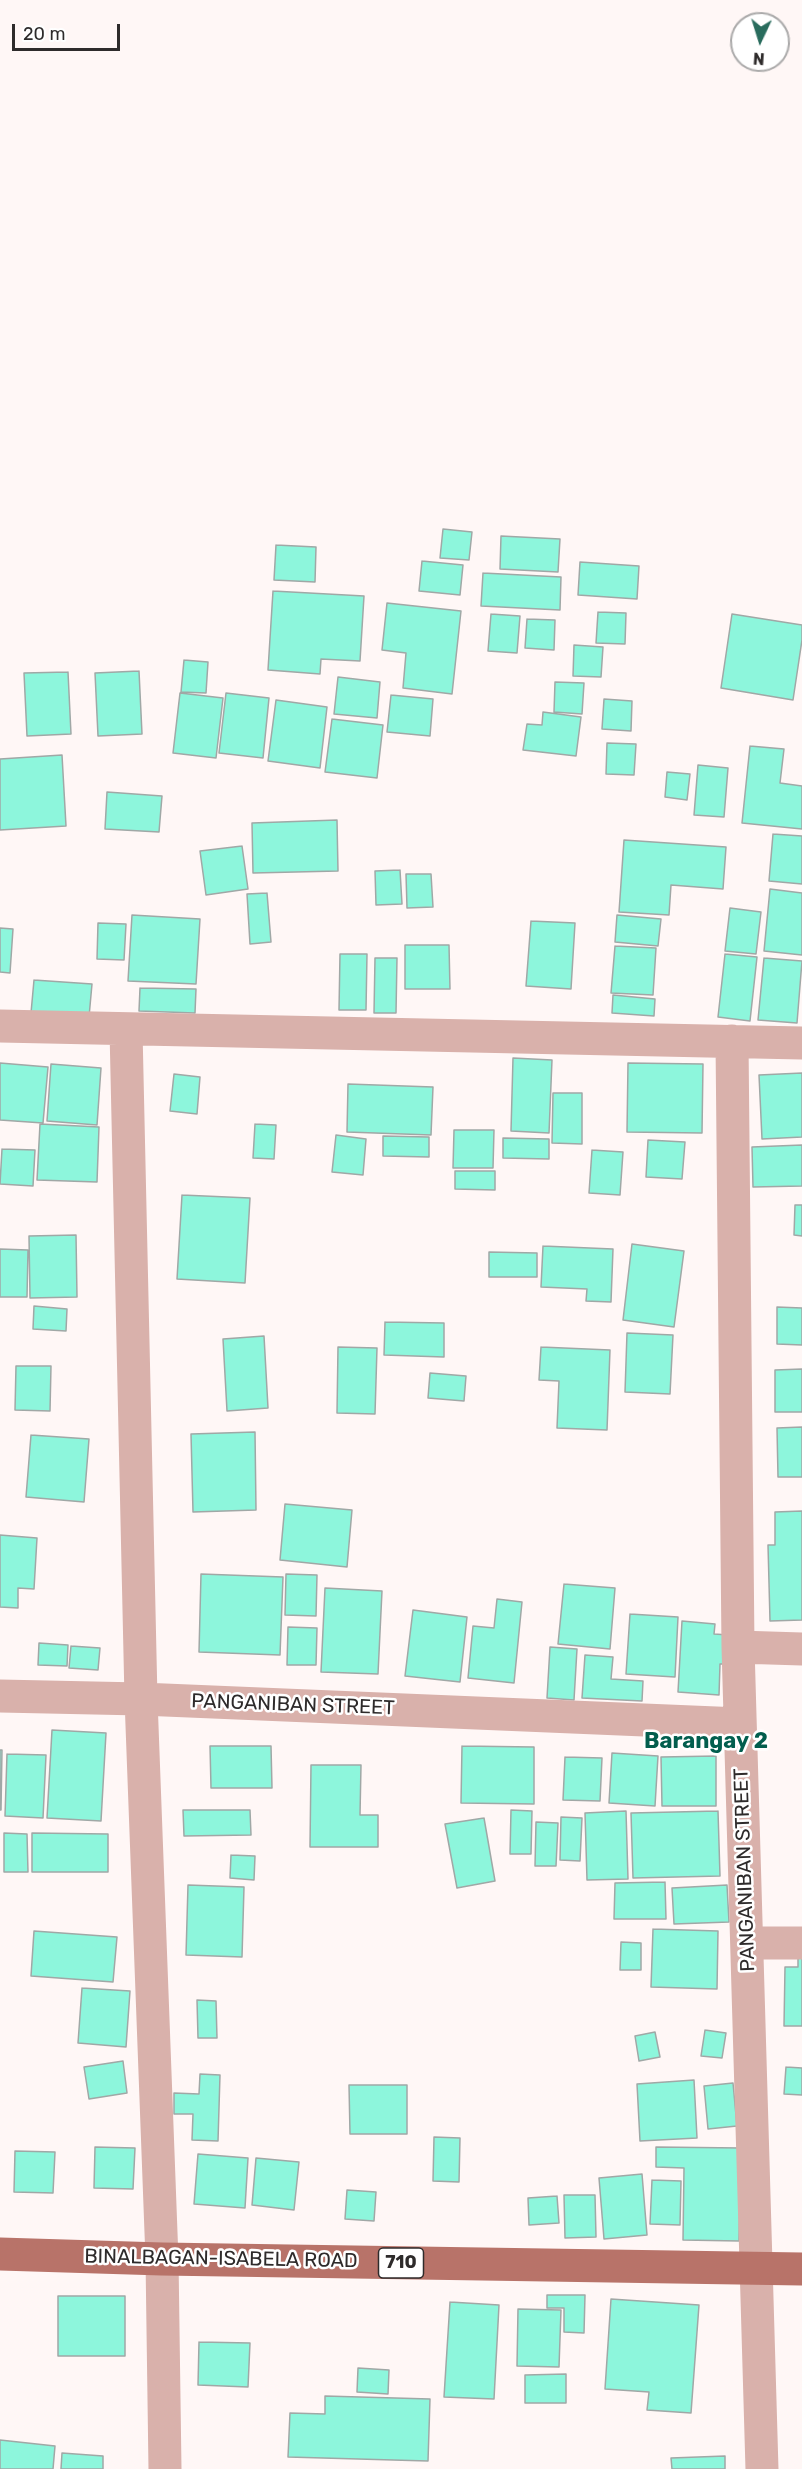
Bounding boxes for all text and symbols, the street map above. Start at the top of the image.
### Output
scale bar [15,12,123,50]
north arrow [730,12,790,72]
text: 20 m [23,23,65,45]
text: N [752,49,765,68]
street label: PANGANIBAN STREET [191,1689,395,1721]
district label: Barangay 2 [644,1729,768,1755]
street label: PANGANIBAN STREET [729,1768,761,1972]
street label: BINALBAGAN-ISABELA ROAD [84,2245,358,2273]
road number: 710 [378,2248,424,2278]

